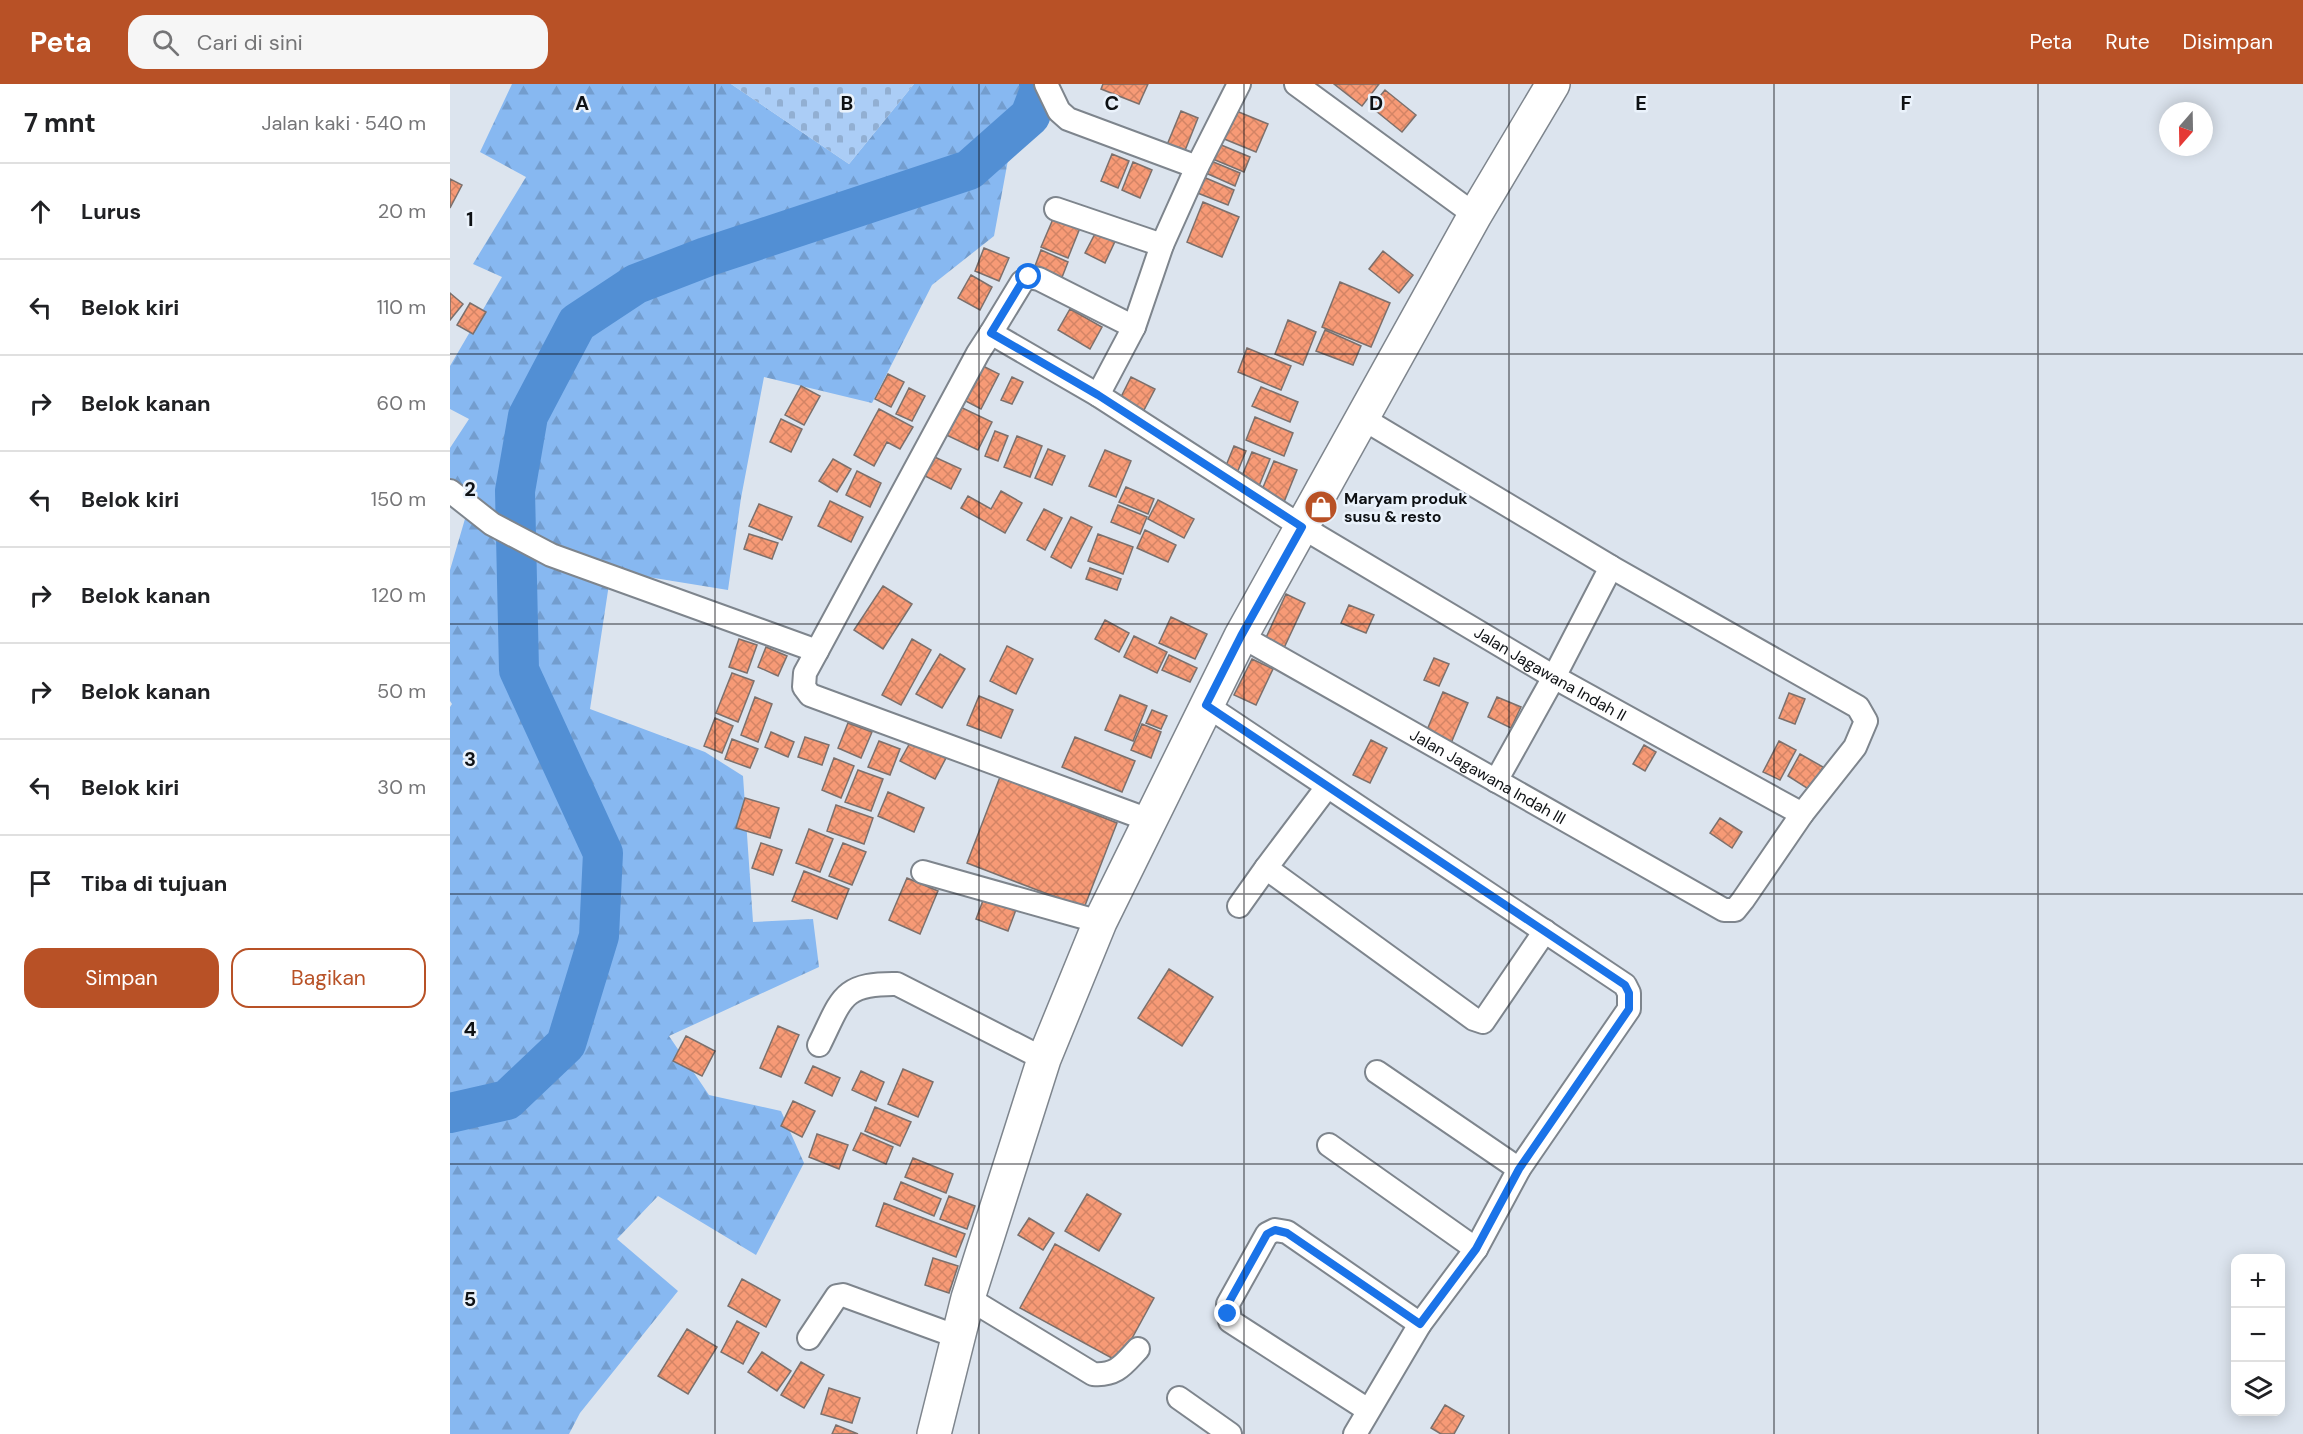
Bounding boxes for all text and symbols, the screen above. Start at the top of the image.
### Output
search box [128,15,548,69]
text: Peta [30,24,92,61]
icon: search [149,26,182,59]
text: Cari di sini [197,28,303,57]
text: Peta [2029,28,2072,56]
text: Rute [2105,28,2150,56]
text: Disimpan [2183,28,2273,56]
text: A [575,90,589,116]
text: B [841,90,853,116]
text: C [1105,90,1119,116]
text: D [1369,90,1383,116]
text: E [1635,90,1647,116]
text: F [1900,90,1912,116]
north arrow [2159,102,2213,156]
text: 7 mnt [24,106,96,140]
text: Jalan kaki · 540 m [261,110,426,136]
icon: ahead [24,195,57,228]
text: Lurus [81,197,141,226]
text: 20 m [378,198,426,224]
text: 1 [466,206,474,232]
route start [1015,263,1041,289]
icon: left [24,291,57,324]
text: Belok kiri [81,293,179,322]
text: 110 m [377,294,426,320]
icon: right [24,387,57,420]
text: Belok kanan [81,389,211,418]
text: 60 m [377,390,426,416]
text: 2 [464,476,476,502]
icon: left [24,483,57,516]
text: Belok kiri [81,485,179,514]
text: 150 m [371,486,426,512]
place label: Maryam produk susu & resto [1344,488,1468,527]
shop icon: Maryam produk susu & resto [1303,489,1339,525]
icon: right [24,579,57,612]
text: Belok kanan [81,581,211,610]
text: 120 m [372,582,426,608]
street label: Jalan Jagawana Indah II [1470,622,1630,726]
icon: right [24,675,57,708]
text: Belok kanan [81,677,211,706]
text: 50 m [377,678,426,704]
street label: Jalan Jagawana Indah III [1406,724,1569,829]
text: 3 [464,746,476,772]
icon: left [24,771,57,804]
text: Belok kiri [81,773,179,802]
text: 30 m [377,774,426,800]
icon: arrive [24,867,57,900]
text: Tiba di tujuan [81,869,227,898]
button: Simpan [24,948,219,1008]
button: Bagikan [231,948,426,1008]
text: 4 [464,1016,477,1042]
map controls [2231,1254,2285,1416]
button: + [2231,1254,2285,1308]
text: 5 [464,1286,476,1312]
route end [1214,1300,1240,1326]
button: − [2231,1308,2285,1362]
button: layers [2231,1362,2285,1416]

